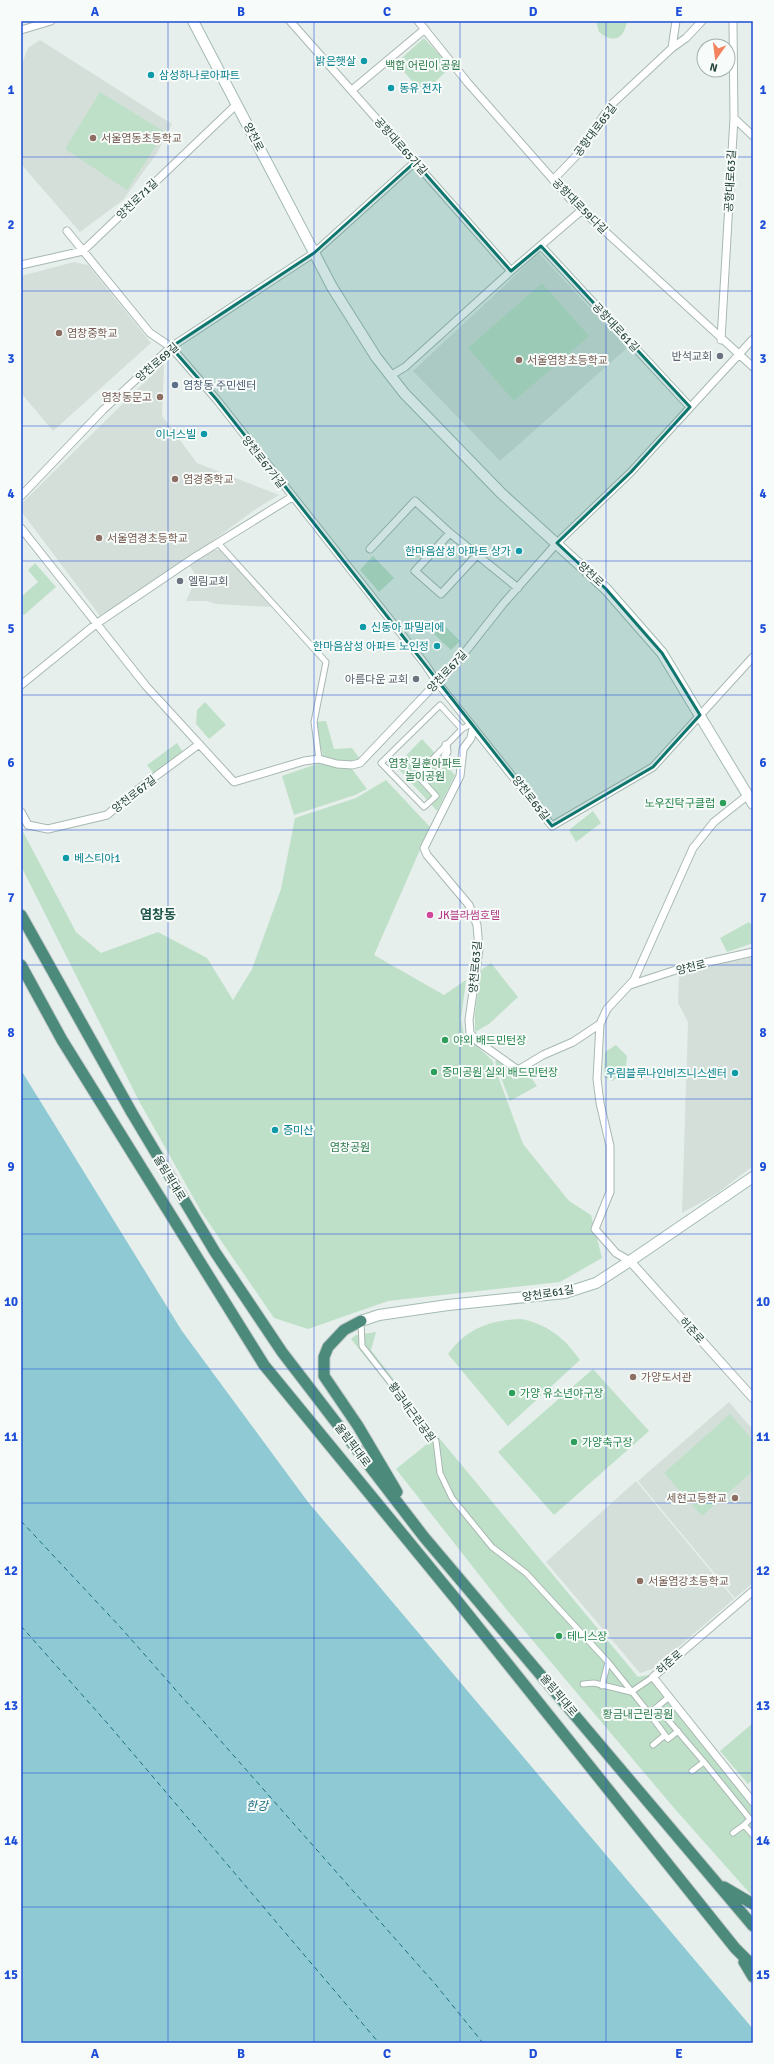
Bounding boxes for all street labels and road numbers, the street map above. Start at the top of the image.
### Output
street label: 공항대로65길 [571,101,619,159]
street label: 공항대로65가길 [372,115,430,178]
street label: 양천로 [241,121,266,154]
street label: 공항대로63길 [722,149,739,213]
street label: 양천로71길 [114,176,161,222]
street label: 공항대로59다길 [549,176,610,237]
street label: 공항대로61길 [590,300,642,355]
street label: 양천로69길 [133,340,181,384]
street label: 양천로67가길 [239,434,288,491]
street label: 양천로 [575,559,606,589]
street label: 양천로67길 [425,648,470,695]
street label: 양천로67길 [110,773,159,816]
street label: 양천로65길 [509,774,552,823]
street label: 양천로63길 [467,940,484,994]
street label: 양천로 [675,958,707,977]
street label: 올림픽대로 [151,1153,188,1203]
street label: 양천로61길 [521,1283,575,1304]
street label: 허준로 [677,1315,707,1346]
street label: 황금내근린공원 [386,1380,438,1445]
street label: 올림픽대로 [332,1421,373,1469]
street label: 허준로 [654,1648,685,1677]
street label: 올림픽대로 [537,1672,580,1719]

